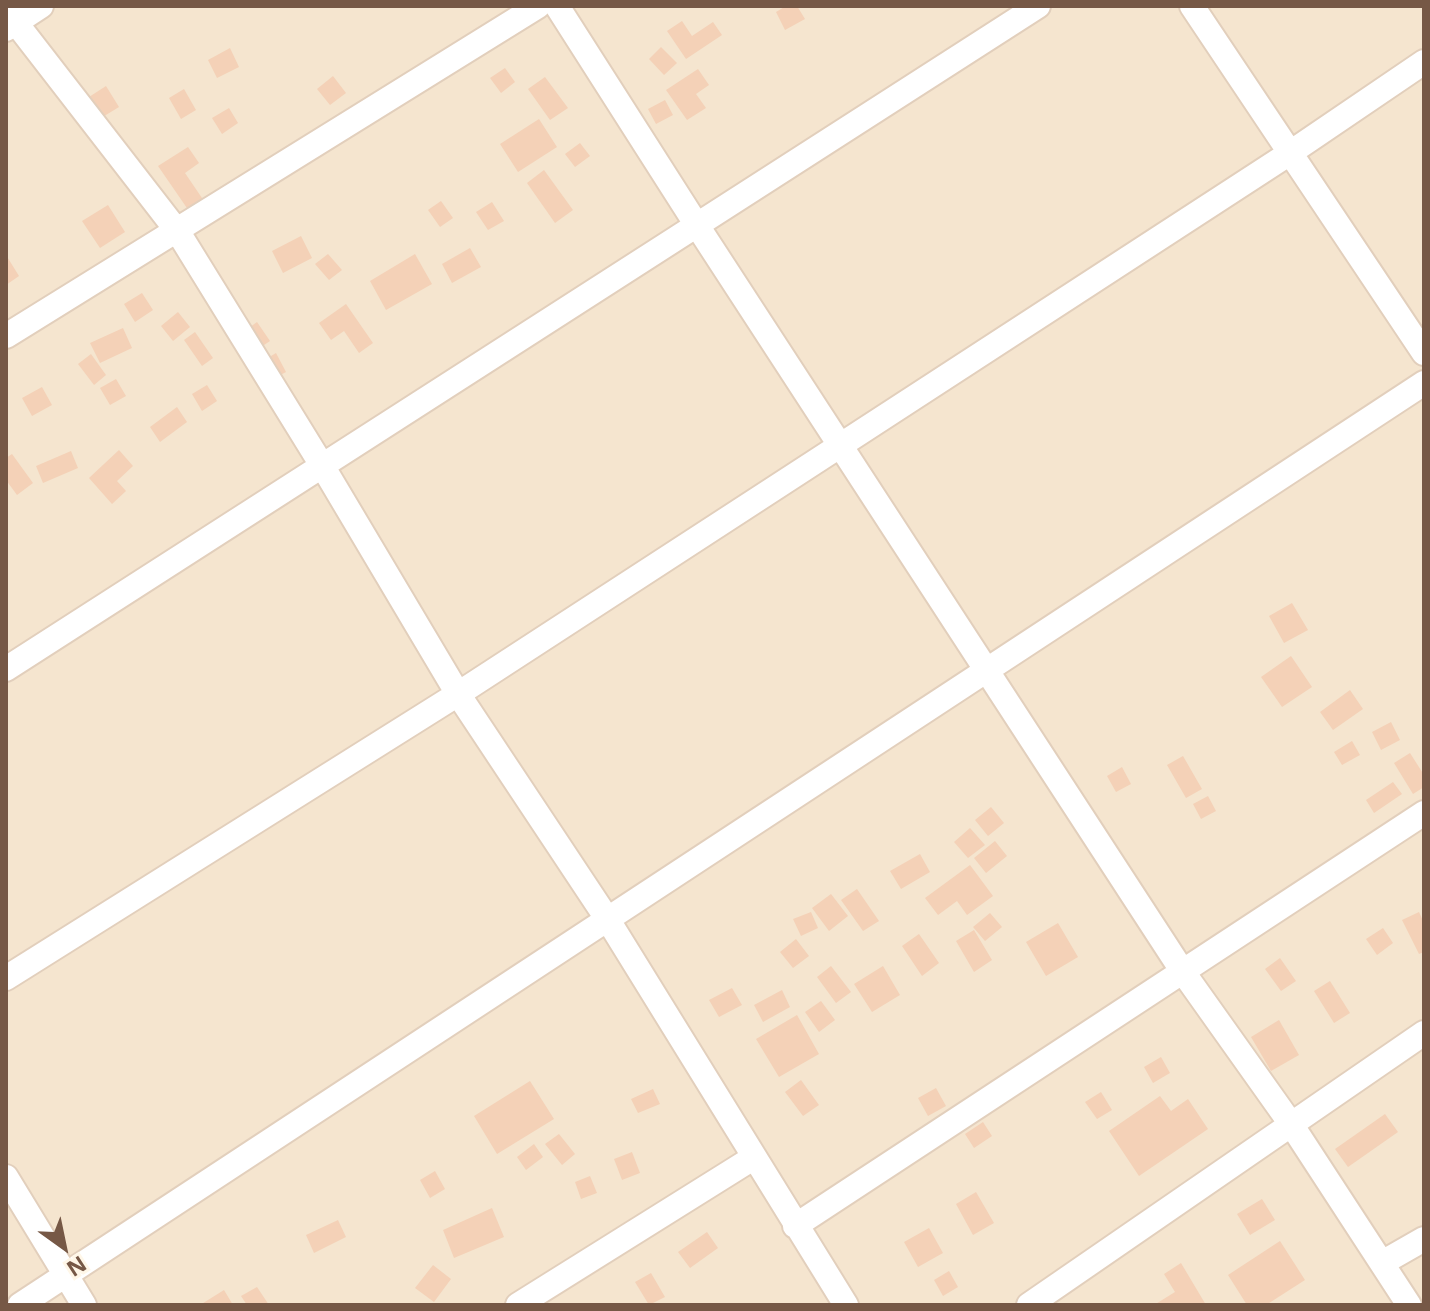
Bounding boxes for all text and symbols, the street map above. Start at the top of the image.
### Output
north arrow [24,1207,104,1287]
text: N [61,1250,93,1285]

